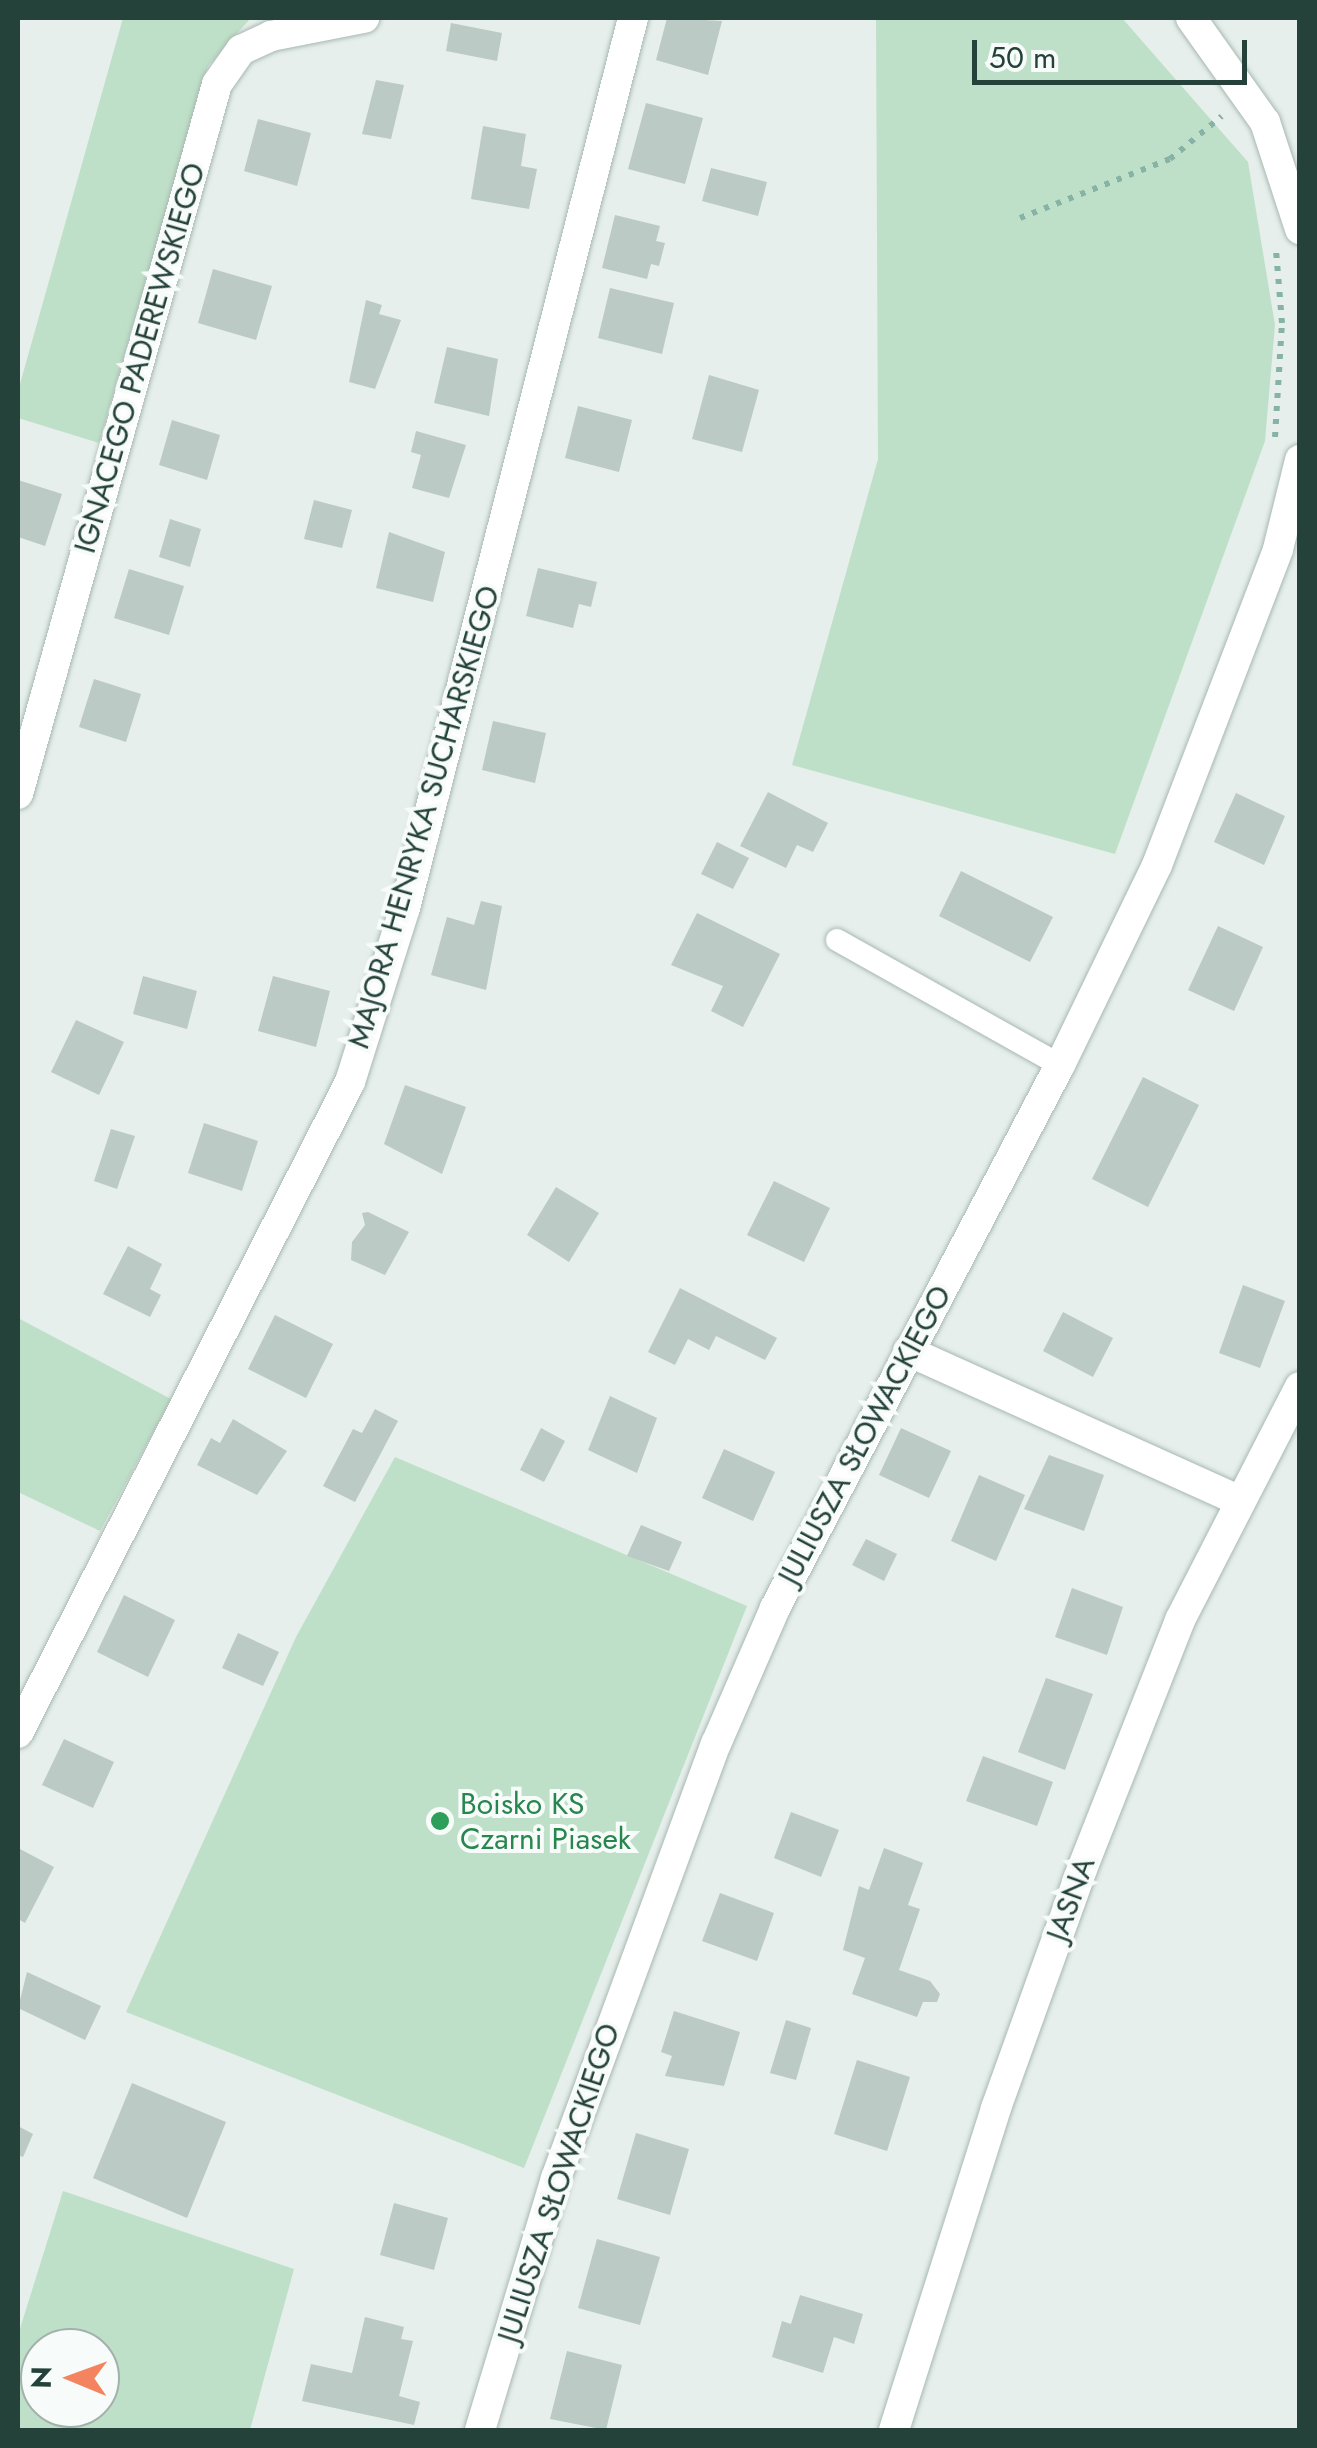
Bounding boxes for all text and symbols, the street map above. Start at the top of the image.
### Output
scale bar [977,20,1252,82]
text: 50 m [989,36,1056,79]
street label: IGNACEGO PADEREWSKIEGO [67,159,213,557]
street label: MAJORA HENRYKA SUCHARSKIEGO [341,582,507,1052]
street label: JULIUSZA SŁOWACKIEGO [771,1280,959,1590]
place label: Boisko KS Czarni Piasek [460,1786,631,1856]
marker: Boisko KS Czarni Piasek [429,1810,451,1832]
street label: JASNA [1039,1852,1103,1946]
street label: JULIUSZA SŁOWACKIEGO [490,2019,628,2347]
north arrow [20,2328,120,2428]
text: N [21,2366,62,2389]

